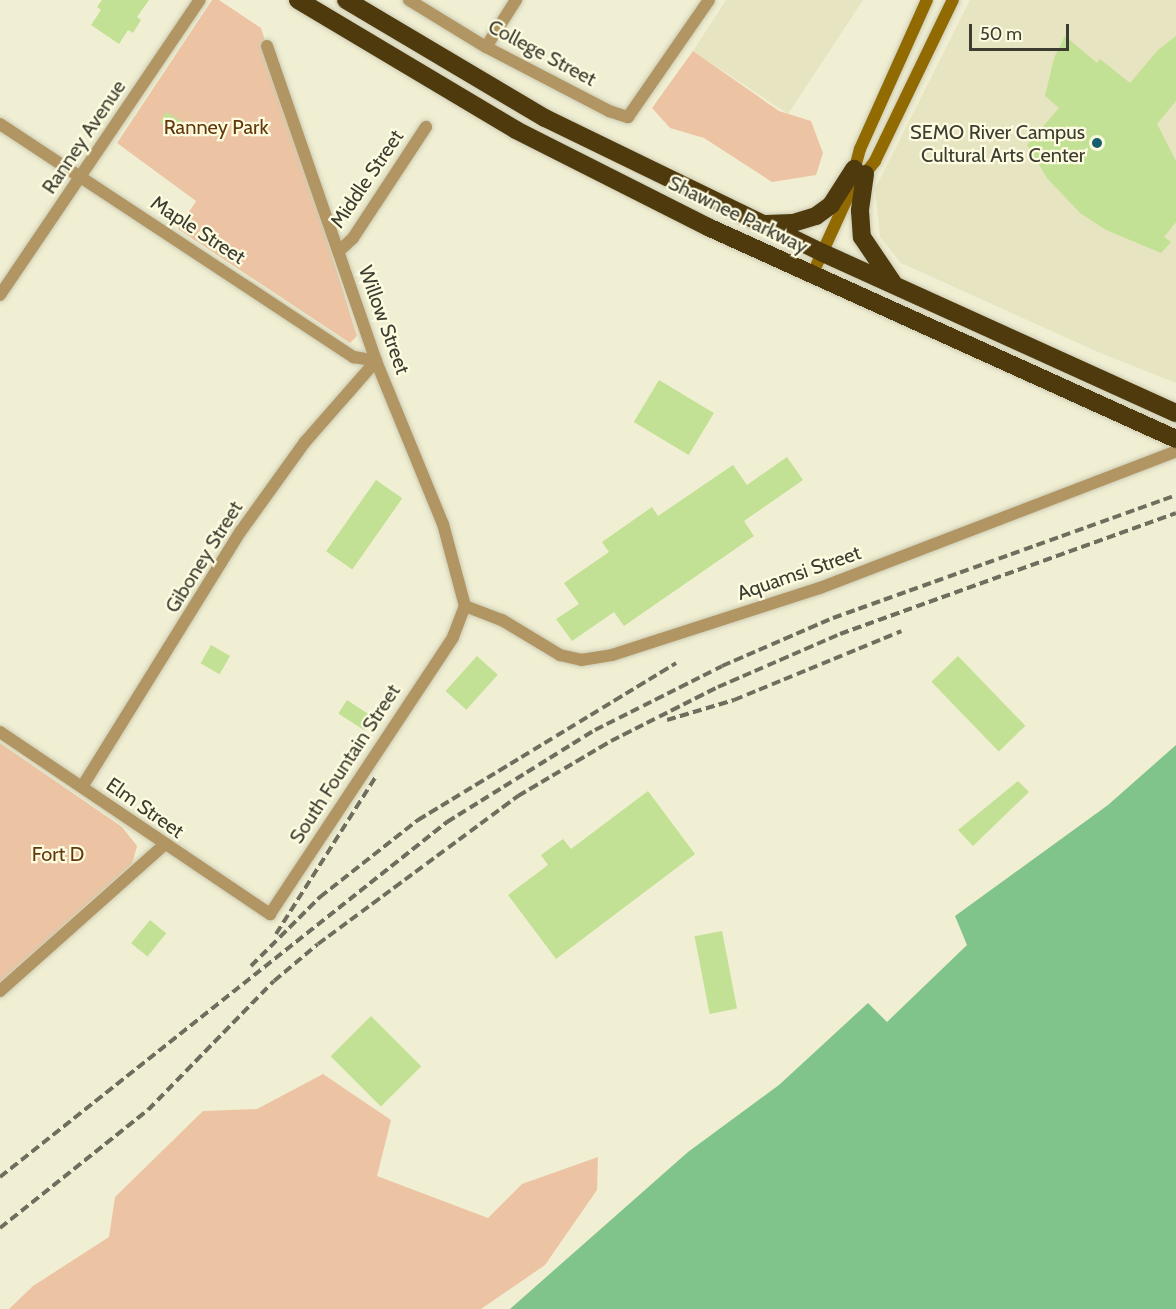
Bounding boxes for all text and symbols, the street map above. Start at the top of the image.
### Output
scale bar [972,12,1072,50]
street label: College Street [484,15,600,91]
text: 50 m [980,23,1022,45]
street label: Ranney Avenue [37,76,131,198]
park label: Ranney Park [164,115,268,139]
place label: SEMO River Campus Cultural Arts Center [910,120,1085,167]
street label: Middle Street [325,125,409,233]
marker: SEMO River Campus Cultural Arts Center [1090,136,1104,150]
street label: Shawnee Parkway [664,171,812,259]
street label: Maple Street [146,191,250,269]
street label: Willow Street [353,262,415,378]
street label: Giboney Street [160,497,248,617]
street label: Aquamsi Street [734,541,864,605]
street label: South Fountain Street [285,680,405,848]
street label: Elm Street [102,773,188,843]
park label: Fort D [32,842,84,866]

